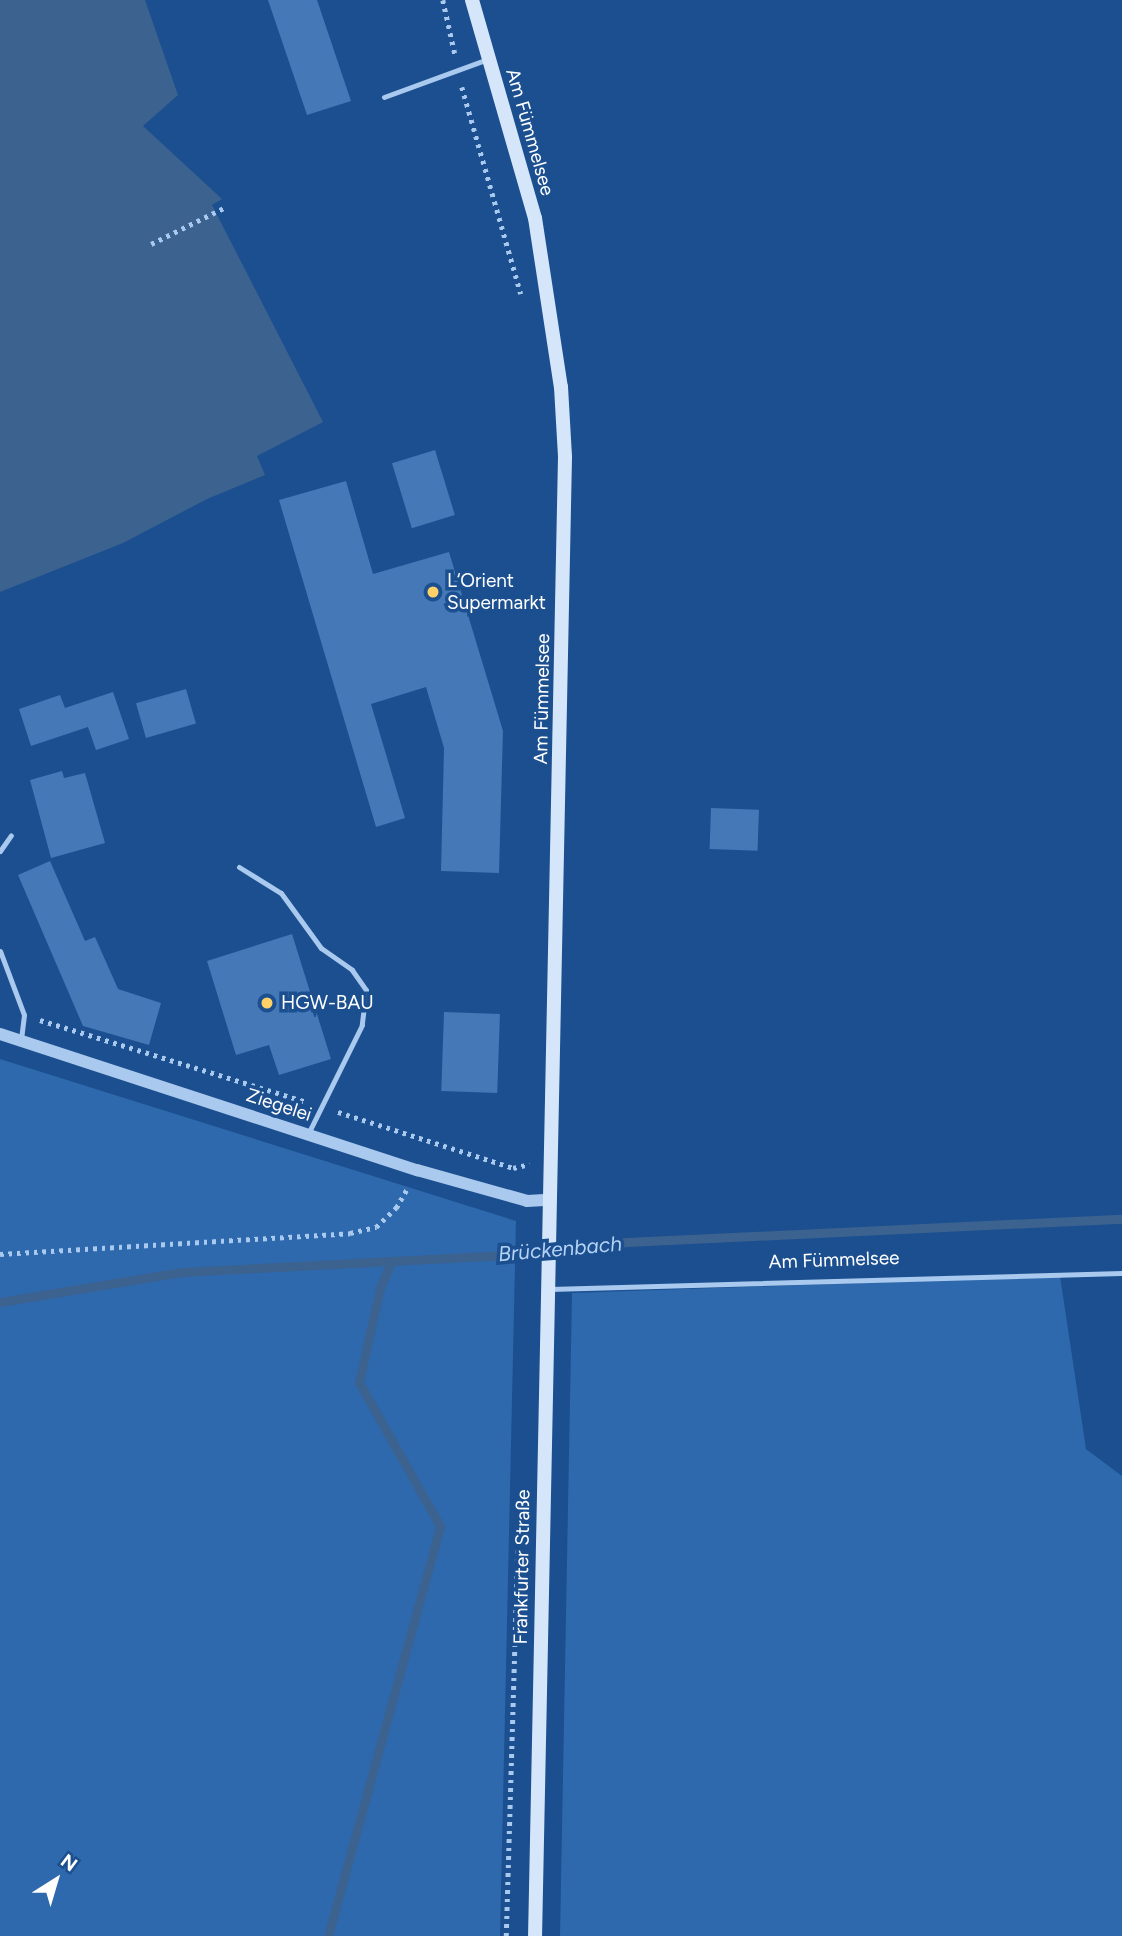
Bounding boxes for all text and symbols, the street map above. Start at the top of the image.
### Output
street label: Am Fümmelsee [501,66,559,198]
place label: L‘Orient Supermarkt [447,570,546,614]
marker: L‘Orient Supermarkt [425,584,441,600]
street label: Am Fümmelsee [529,633,555,765]
place label: HGW-BAU [281,992,374,1014]
marker: HGW-BAU [259,995,275,1011]
street label: Ziegelei [243,1084,315,1126]
water label: Brückenbach [497,1231,623,1267]
street label: Am Fümmelsee [768,1246,900,1274]
street label: Frankfurter Straße [509,1489,535,1645]
north arrow [21,1845,91,1915]
text: N [56,1849,82,1876]

